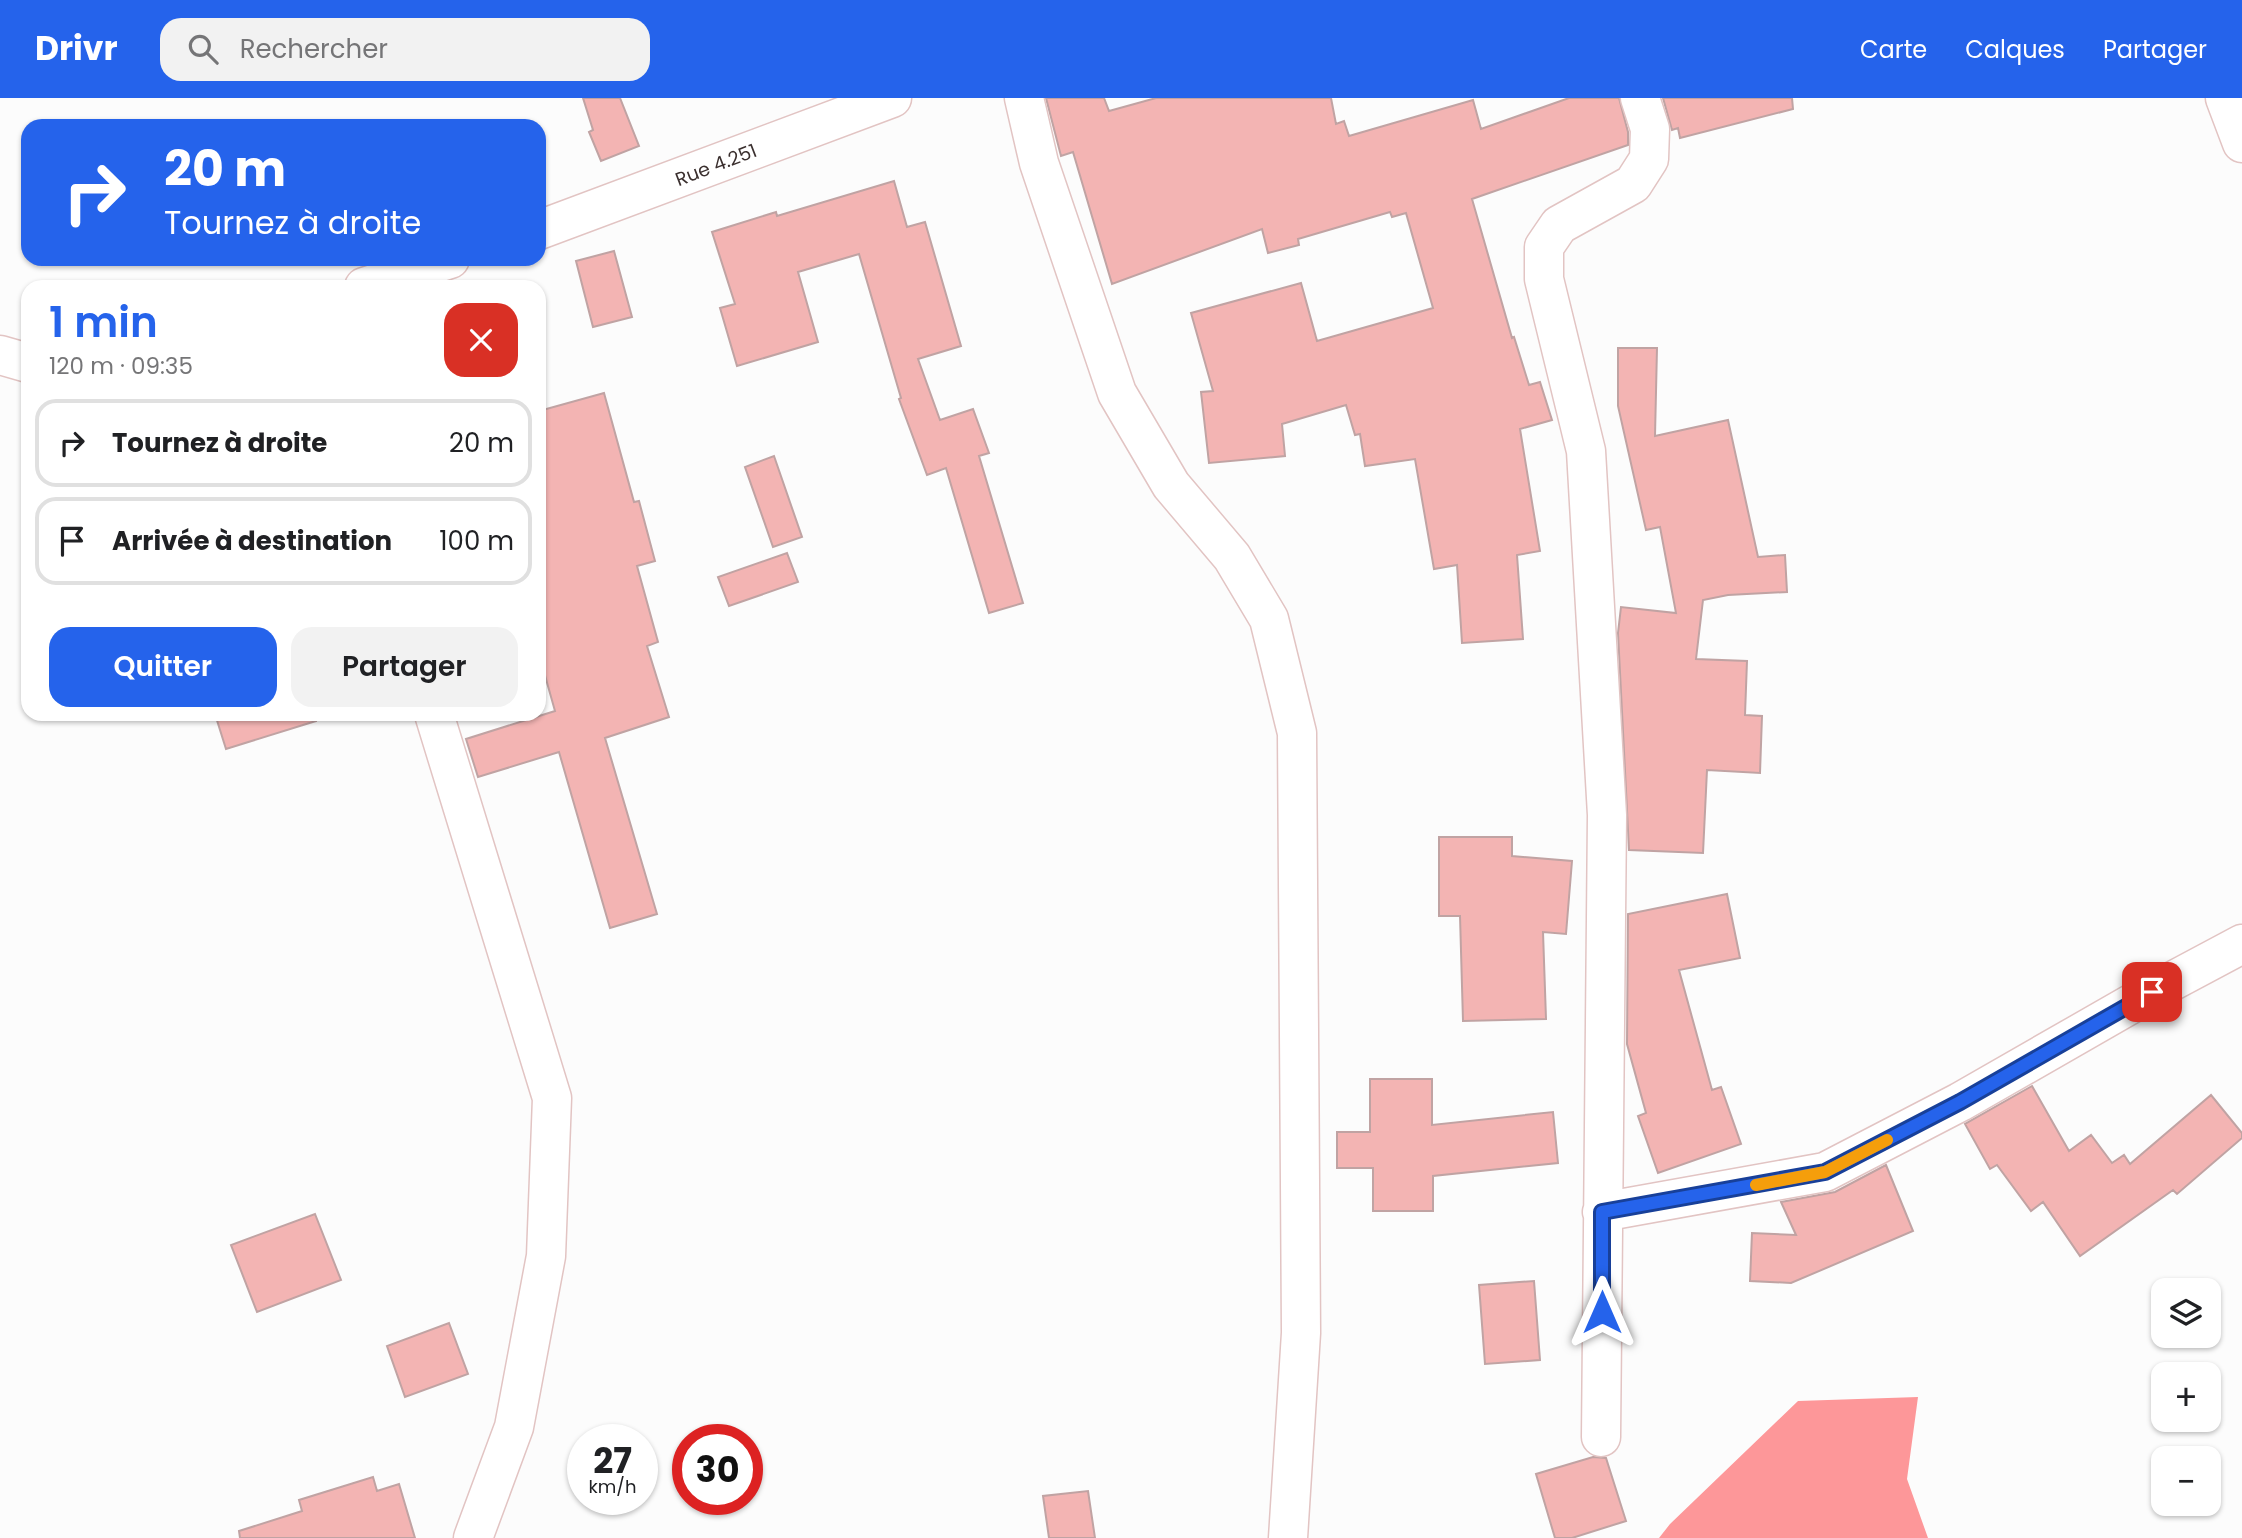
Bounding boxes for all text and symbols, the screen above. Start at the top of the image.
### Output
search box [160,18,650,81]
text: Drivr [35,25,118,72]
icon: search [184,30,222,68]
text: Rechercher [240,31,388,67]
text: Carte [1860,33,1927,66]
text: Calques [1965,33,2065,66]
text: Partager [2103,33,2207,66]
text: 20 m [164,135,286,203]
street label: Rue 4.251 [671,137,761,193]
icon: right [49,147,140,238]
text: Tournez à droite [164,200,421,245]
text: 1 min [49,293,158,352]
button: close [444,303,518,377]
text: 120 m · 09:35 [49,350,193,382]
icon: right [53,424,91,462]
text: Tournez à droite [112,425,327,461]
text: 20 m [449,425,514,461]
icon: arrive [53,522,91,560]
text: Arrivée à destination [112,523,392,559]
text: 100 m [439,523,514,559]
button: Quitter [49,627,277,707]
button: Partager [291,627,518,707]
pin [2122,962,2182,1022]
icon: arrive [2133,973,2171,1011]
position arrow [1565,1275,1639,1349]
map controls [2151,1278,2221,1516]
button: layers [2151,1278,2221,1348]
button: + [2151,1362,2221,1432]
speed limit sign: 30 [672,1424,763,1515]
text: 27 [593,1436,632,1485]
button: − [2151,1446,2221,1516]
text: km/h [589,1474,636,1499]

